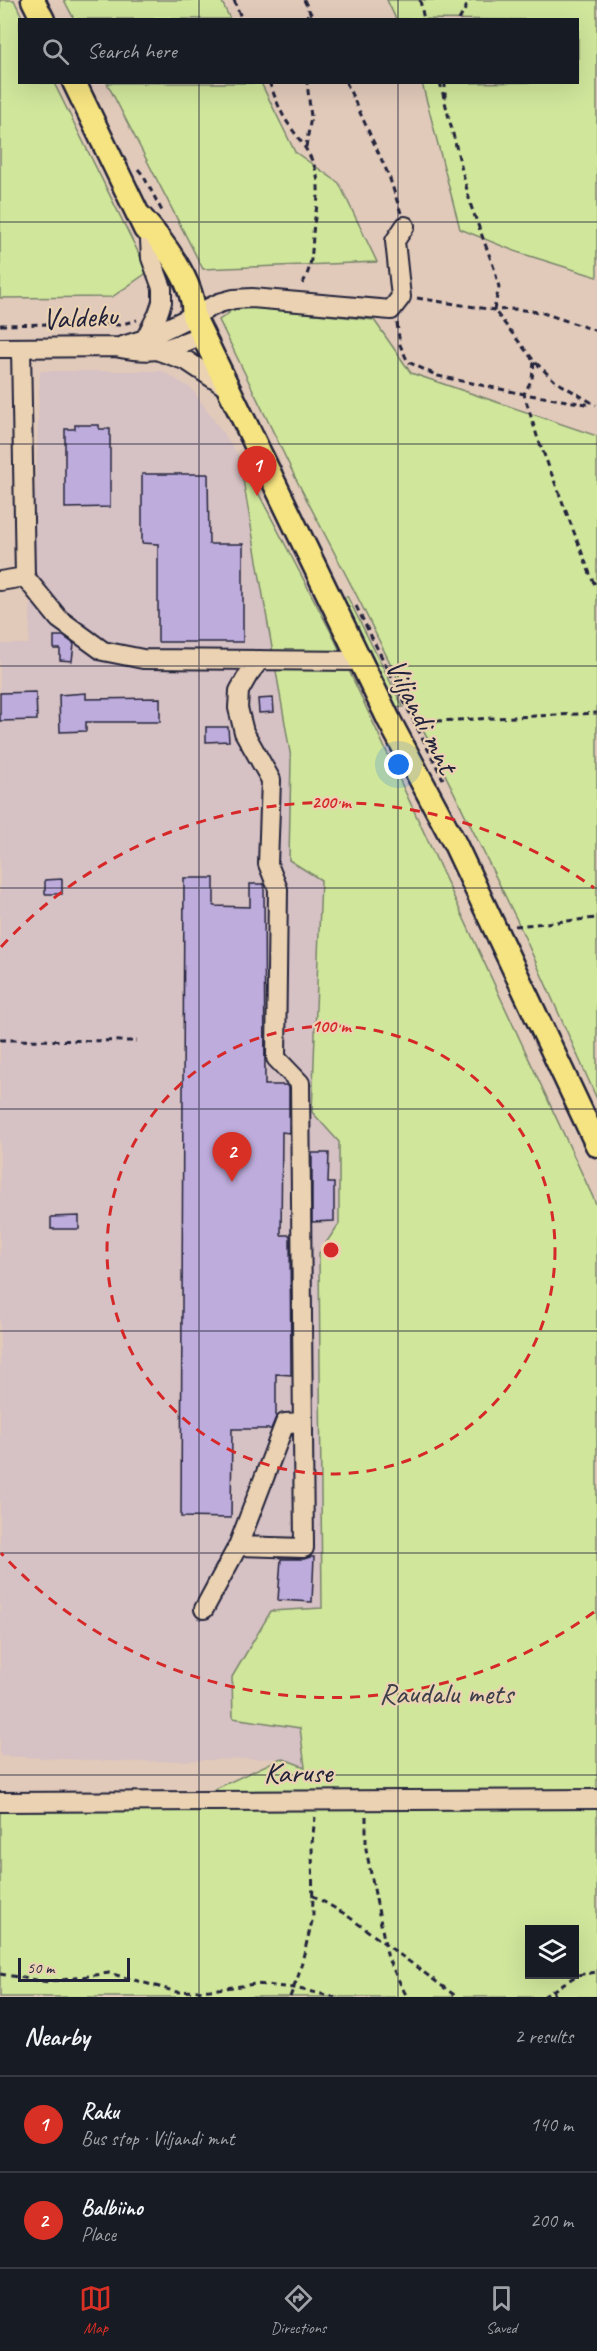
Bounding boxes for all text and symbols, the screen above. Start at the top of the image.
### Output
search box [18,18,579,84]
icon: search [39,35,72,68]
text: Search here [87,37,177,65]
street label: Valdeku [42,296,120,338]
pin: 1 [238,446,276,496]
street label: Viljandi mnt [377,652,468,782]
your location [384,750,413,779]
text: 200 m [312,791,352,813]
text: 100 m [312,1015,352,1037]
pin: 2 [212,1132,252,1182]
centre of rings [321,1240,341,1260]
park label: Raudalu mets [379,1674,516,1712]
street label: Karuse [264,1753,335,1791]
map controls [525,1925,579,1979]
button: layers [525,1925,579,1979]
scale bar [18,1955,130,1982]
text: 50 m [27,1958,54,1978]
text: Nearby [24,2020,89,2053]
text: 2 results [514,2024,573,2049]
text: Raku [81,2098,119,2126]
text: 1 [39,2112,48,2137]
text: 140 m [530,2112,573,2137]
text: Bus stop · Viljandi mnt [81,2126,234,2151]
text: Balbiino [81,2194,143,2222]
text: 2 [39,2208,48,2233]
text: 200 m [530,2208,573,2233]
text: Place [81,2222,116,2247]
tab: Map [79,2282,112,2338]
tab: Directions [271,2282,326,2338]
tab: Saved [485,2282,518,2338]

